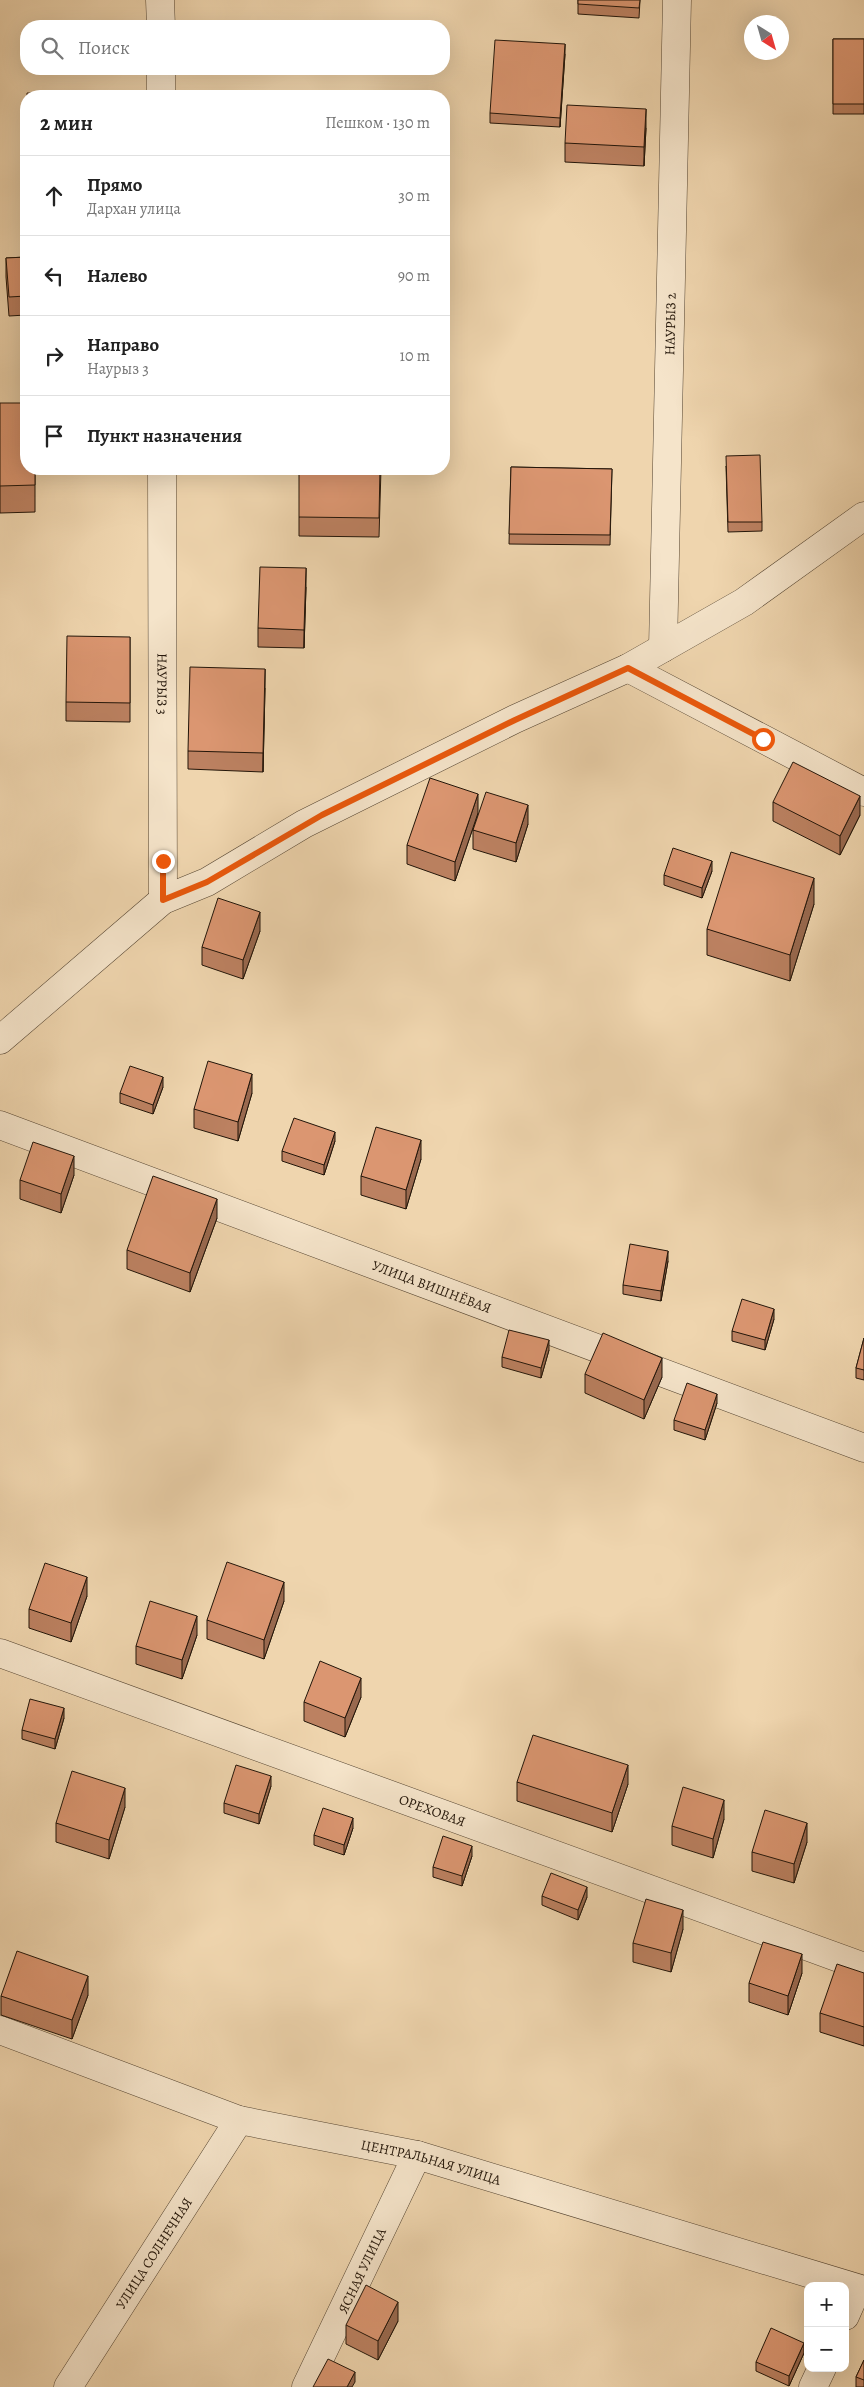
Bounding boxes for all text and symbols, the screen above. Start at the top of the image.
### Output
north arrow [744,15,789,60]
search box [20,20,450,75]
icon: search [38,34,66,62]
text: Поиск [78,35,130,61]
text: 2 мин [40,109,93,137]
text: Пешком · 130 m [325,112,430,134]
text: Прямо [87,172,142,198]
icon: ahead [40,182,68,210]
text: 30 m [398,185,430,207]
text: Дархан улица [87,198,181,220]
icon: left [40,262,68,290]
text: Налево [87,263,147,289]
text: 90 m [398,265,430,287]
street label: НАУРЫЗ 2 [660,292,680,356]
text: Направо [87,332,159,358]
icon: right [40,342,68,370]
text: 10 m [400,345,430,367]
text: Наурыз 3 [87,358,149,380]
icon: arrive [40,422,68,450]
text: Пункт назначения [87,423,242,449]
street label: НАУРЫЗ 3 [153,653,172,715]
route start [752,728,775,751]
route end [152,850,175,873]
street label: УЛИЦА ВИШНЁВАЯ [369,1255,494,1317]
street label: ОРЕХОВАЯ [396,1789,468,1831]
street label: ЦЕНТРАЛЬНАЯ УЛИЦА [359,2135,504,2190]
street label: УЛИЦА СОЛНЕЧНАЯ [111,2194,197,2313]
street label: ЯСНАЯ УЛИЦА [333,2224,391,2317]
map controls [804,2282,849,2372]
button: + [804,2282,849,2327]
button: − [804,2327,849,2372]

